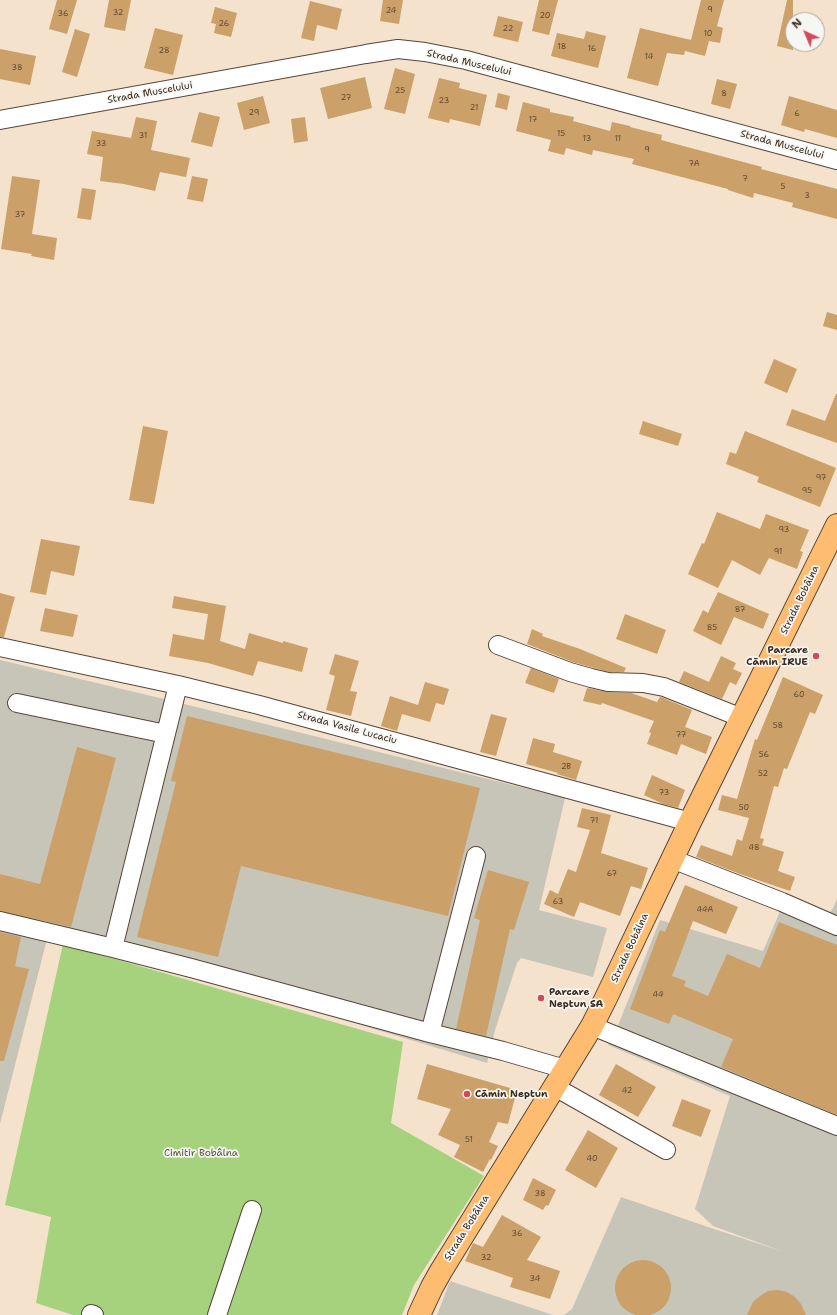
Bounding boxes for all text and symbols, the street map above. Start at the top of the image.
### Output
house number: 9 [707,5,713,15]
house number: 24 [386,6,396,16]
house number: 32 [113,8,123,18]
house number: 36 [58,9,68,19]
house number: 20 [540,11,550,21]
north arrow [785,12,825,52]
text: N [789,15,805,32]
house number: 26 [219,19,229,29]
house number: 22 [503,24,513,34]
house number: 10 [704,29,712,39]
house number: 18 [558,42,566,52]
house number: 16 [588,44,596,54]
house number: 28 [159,46,169,56]
street label: Strada Muscelului [426,47,512,79]
house number: 14 [645,52,653,62]
house number: 38 [12,63,22,73]
street label: Strada Muscelului [106,80,194,106]
house number: 25 [395,86,405,96]
house number: 8 [721,89,727,99]
house number: 27 [341,93,351,103]
house number: 23 [439,96,449,106]
house number: 21 [470,103,478,113]
house number: 29 [249,108,259,118]
house number: 6 [794,109,800,119]
house number: 17 [529,115,537,125]
street label: Strada Muscelului [739,128,825,162]
house number: 15 [557,129,565,139]
house number: 31 [139,131,147,141]
house number: 13 [583,134,591,144]
house number: 11 [615,134,621,144]
house number: 33 [96,139,106,149]
house number: 9 [644,145,650,155]
house number: 7A [688,159,700,169]
house number: 7 [742,174,748,184]
house number: 5 [781,182,785,192]
house number: 3 [804,191,810,201]
house number: 37 [15,210,25,220]
house number: 97 [816,473,826,483]
house number: 95 [802,486,812,496]
house number: 93 [779,525,789,535]
house number: 91 [774,547,782,557]
street label: Strada Bobâlna [778,564,822,636]
house number: 87 [735,605,745,615]
house number: 85 [707,623,717,633]
place label: Parcare Cămin IRUE [746,644,808,668]
marker: Parcare Cămin IRUE [811,651,821,661]
house number: 60 [794,690,804,700]
street label: Strada Vasile Lucaciu [296,709,398,747]
house number: 58 [773,721,783,731]
house number: 77 [676,730,686,740]
house number: 56 [759,750,769,760]
house number: 2B [561,762,571,772]
house number: 52 [758,769,768,779]
house number: 73 [659,788,669,798]
house number: 50 [739,803,749,813]
house number: 71 [590,816,598,826]
house number: 48 [748,843,760,853]
house number: 67 [607,869,617,879]
house number: 63 [553,897,563,907]
house number: 44A [697,905,713,915]
street label: Strada Bobâlna [609,911,651,985]
place label: Parcare Neptun SA [549,986,603,1010]
house number: 44 [653,990,663,1000]
marker: Parcare Neptun SA [536,993,546,1003]
house number: 42 [622,1086,632,1096]
place label: Cămin Neptun [475,1088,548,1100]
marker: Cămin Neptun [462,1089,472,1099]
house number: 51 [465,1135,473,1145]
park label: Cimitir Bobâlna [164,1147,238,1159]
house number: 40 [586,1154,598,1164]
house number: 38 [535,1189,545,1199]
street label: Strada Bobâlna [442,1193,492,1263]
house number: 36 [512,1229,522,1239]
house number: 32 [481,1253,491,1263]
house number: 34 [530,1274,540,1284]

